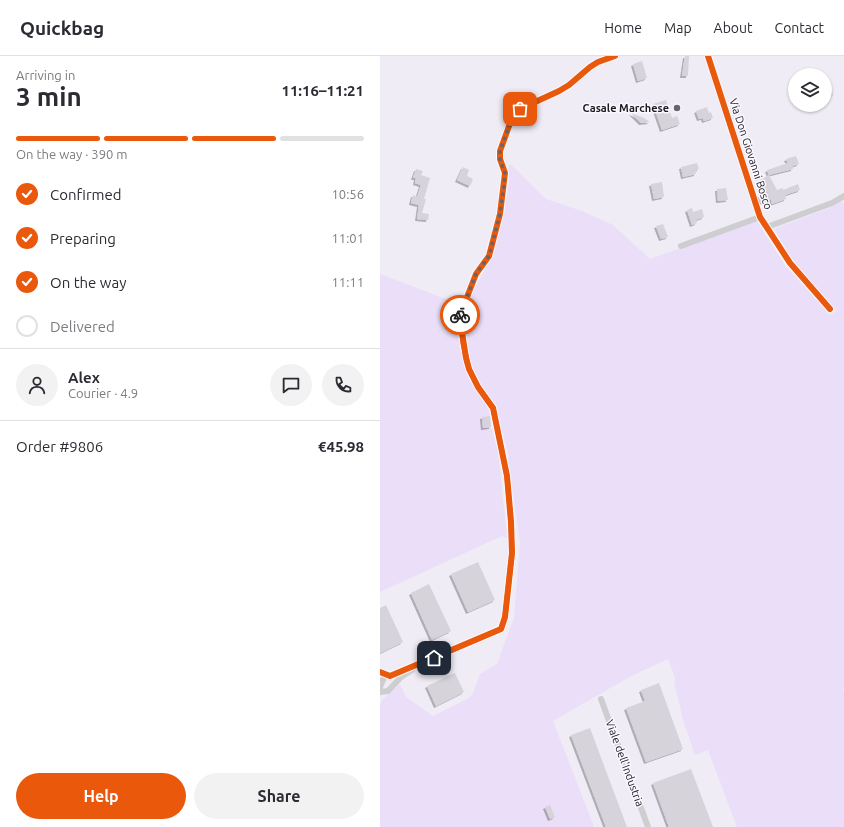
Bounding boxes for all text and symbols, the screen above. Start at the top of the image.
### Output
text: Quickbag [20,17,104,39]
text: Home [604,20,642,36]
text: Map [664,20,692,36]
text: About [714,20,753,36]
text: Contact [775,20,824,36]
text: Arriving in [16,68,75,82]
map controls [788,68,832,112]
button: layers [788,68,832,112]
text: 3 min [16,82,82,111]
text: 11:16–11:21 [281,82,364,99]
pin [503,92,537,126]
street label: Via Don Giovanni Bosco [727,97,775,211]
icon: bag [509,98,531,120]
place label: Casale Marchese [583,102,669,114]
marker: Casale Marchese [672,103,682,113]
text: On the way · 390 m [16,147,128,161]
icon: check [16,183,38,205]
text: Confirmed [50,186,122,203]
text: 10:56 [331,187,364,201]
icon: check [16,227,38,249]
text: Preparing [50,230,116,247]
text: 11:01 [331,231,364,245]
icon: check [16,271,38,293]
text: On the way [50,274,126,291]
text: 11:11 [331,275,364,289]
courier [440,295,480,335]
icon: bike [449,304,471,326]
text: Delivered [50,318,115,335]
button: person [16,364,58,406]
button: chat [270,364,312,406]
button: phone [322,364,364,406]
text: Alex [68,369,100,386]
text: Courier · 4.9 [68,386,138,400]
text: Order #9806 [16,438,103,455]
text: €45.98 [318,438,364,455]
pin [417,641,451,675]
icon: home [423,647,445,669]
street label: Viale dell'Industria [604,718,646,808]
button: Help [16,773,186,819]
button: Share [194,773,364,819]

